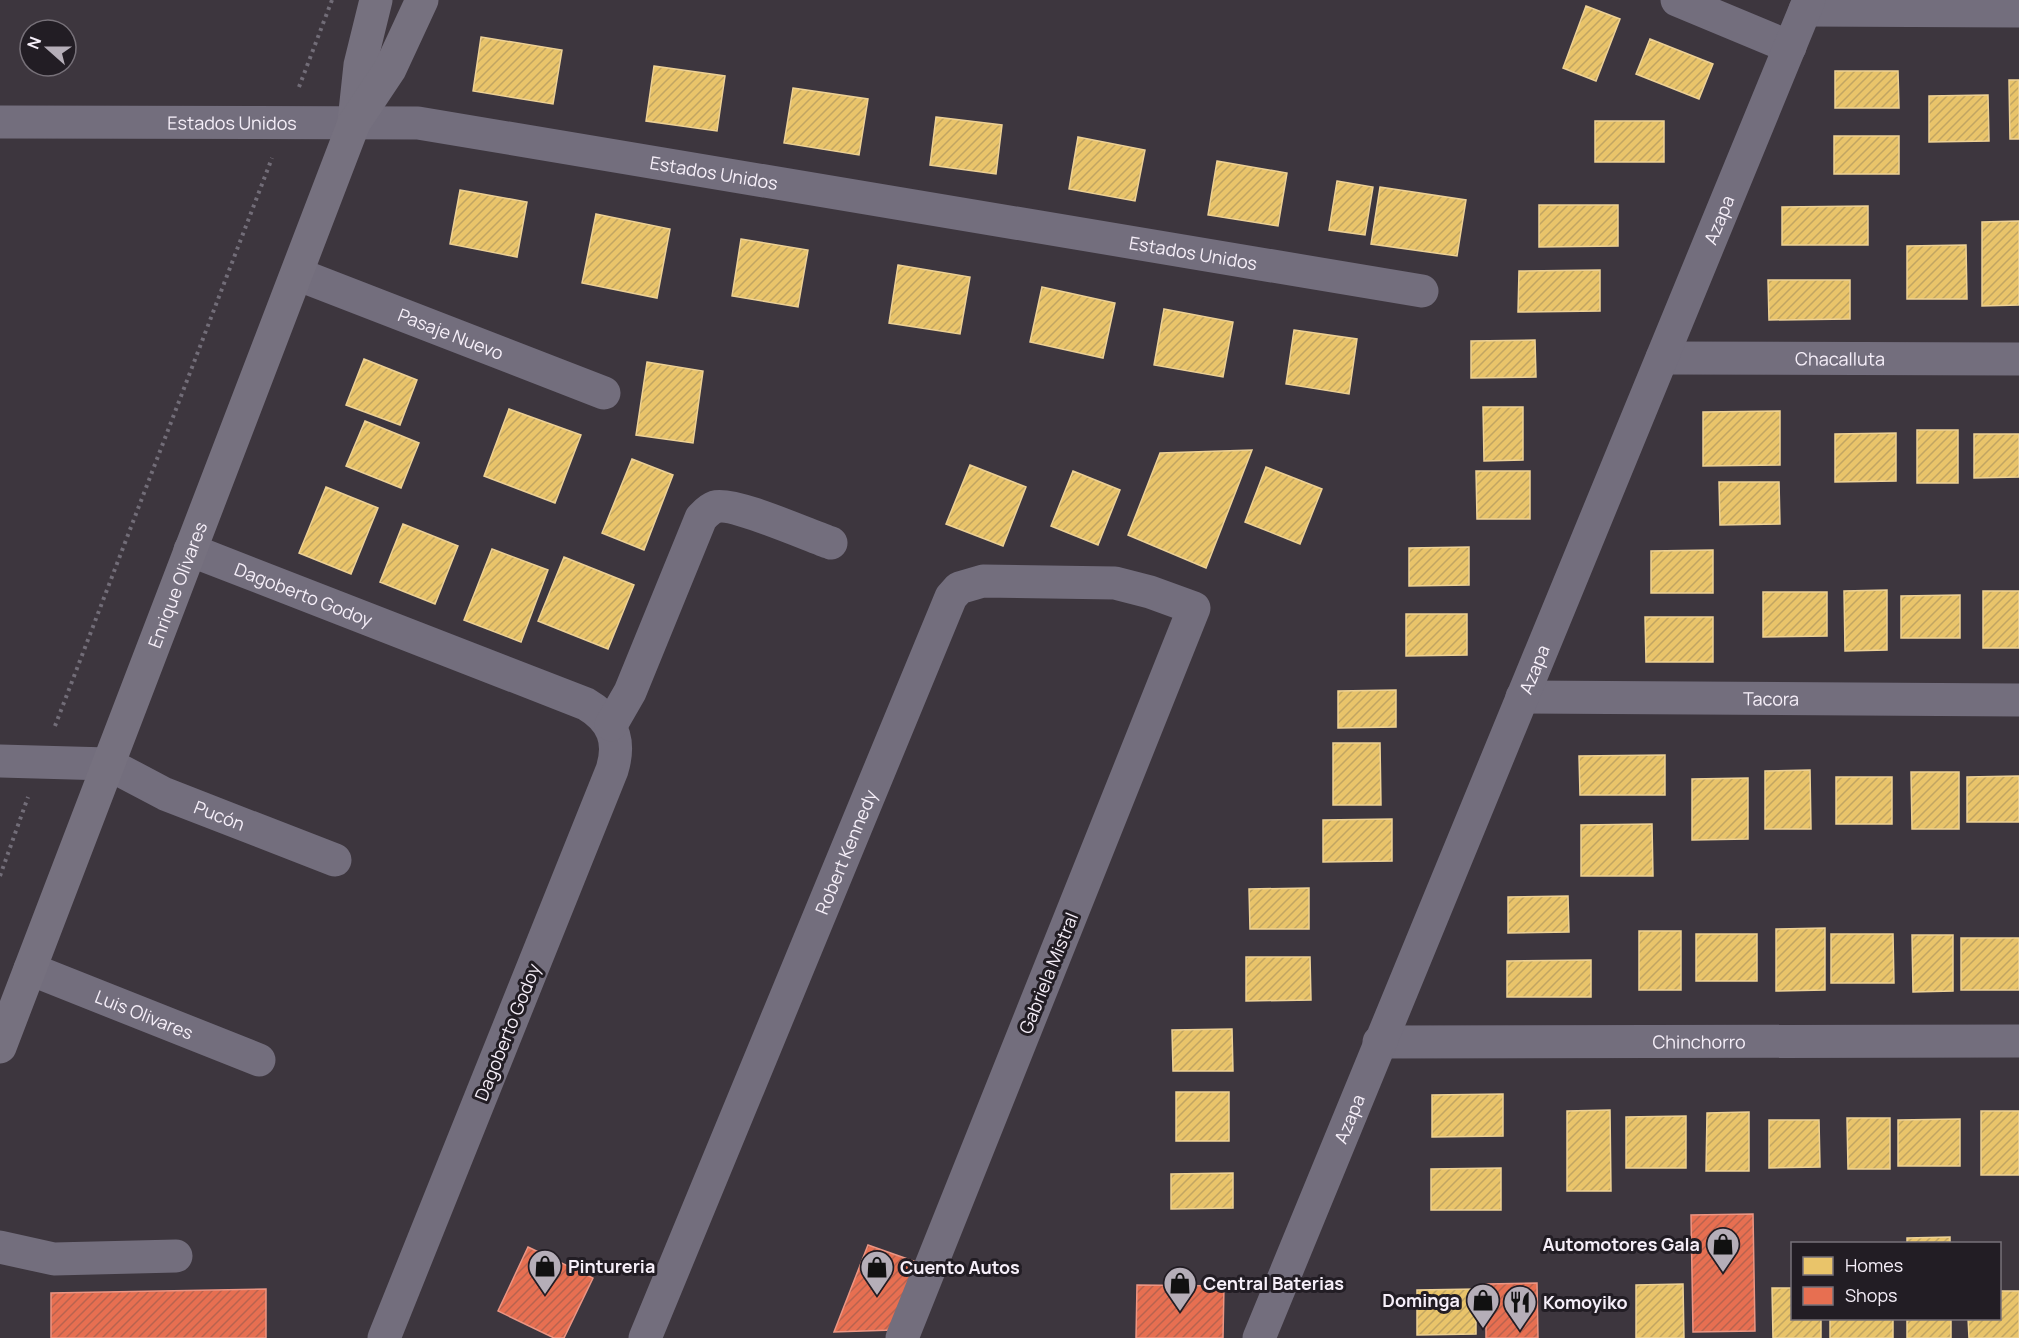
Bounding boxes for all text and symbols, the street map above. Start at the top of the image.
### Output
north arrow [18,18,78,78]
text: N [22,33,46,52]
street label: Estados Unidos [167,110,297,135]
street label: Estados Unidos [648,150,780,195]
street label: Azapa [1698,192,1739,248]
street label: Estados Unidos [1127,230,1259,275]
street label: Pasaje Nuevo [395,302,507,365]
street label: Chacalluta [1795,346,1885,371]
street label: Enrique Olivares [142,518,212,651]
street label: Dagoberto Godoy [231,557,377,632]
street label: Azapa [1513,641,1555,697]
street label: Tacora [1743,686,1799,711]
street label: Robert Kennedy [809,785,882,918]
street label: Pucón [191,794,248,836]
street label: Gabriela Mistral [1013,909,1083,1037]
street label: Dagoberto Godoy [469,959,546,1104]
street label: Luis Olivares [92,984,197,1045]
street label: Chinchorro [1652,1029,1746,1054]
street label: Azapa [1328,1091,1370,1147]
shop icon: Automotores Gala [1705,1226,1741,1273]
place label: Automotores Gala [1543,1232,1700,1256]
legend [1791,1242,2001,1320]
shop icon: Pintureria [527,1248,563,1295]
shop icon: Cuento Autos [859,1249,895,1296]
text: Homes [1845,1253,1903,1277]
place label: Pintureria [568,1254,655,1278]
place label: Cuento Autos [900,1255,1020,1279]
shop icon: Central Baterias [1162,1265,1198,1312]
place label: Central Baterias [1203,1271,1344,1295]
shop icon: Dominga [1465,1282,1501,1329]
text: Shops [1845,1283,1897,1307]
restaurant icon: Komoyiko [1502,1284,1538,1331]
place label: Dominga [1382,1288,1460,1312]
place label: Komoyiko [1543,1290,1628,1314]

